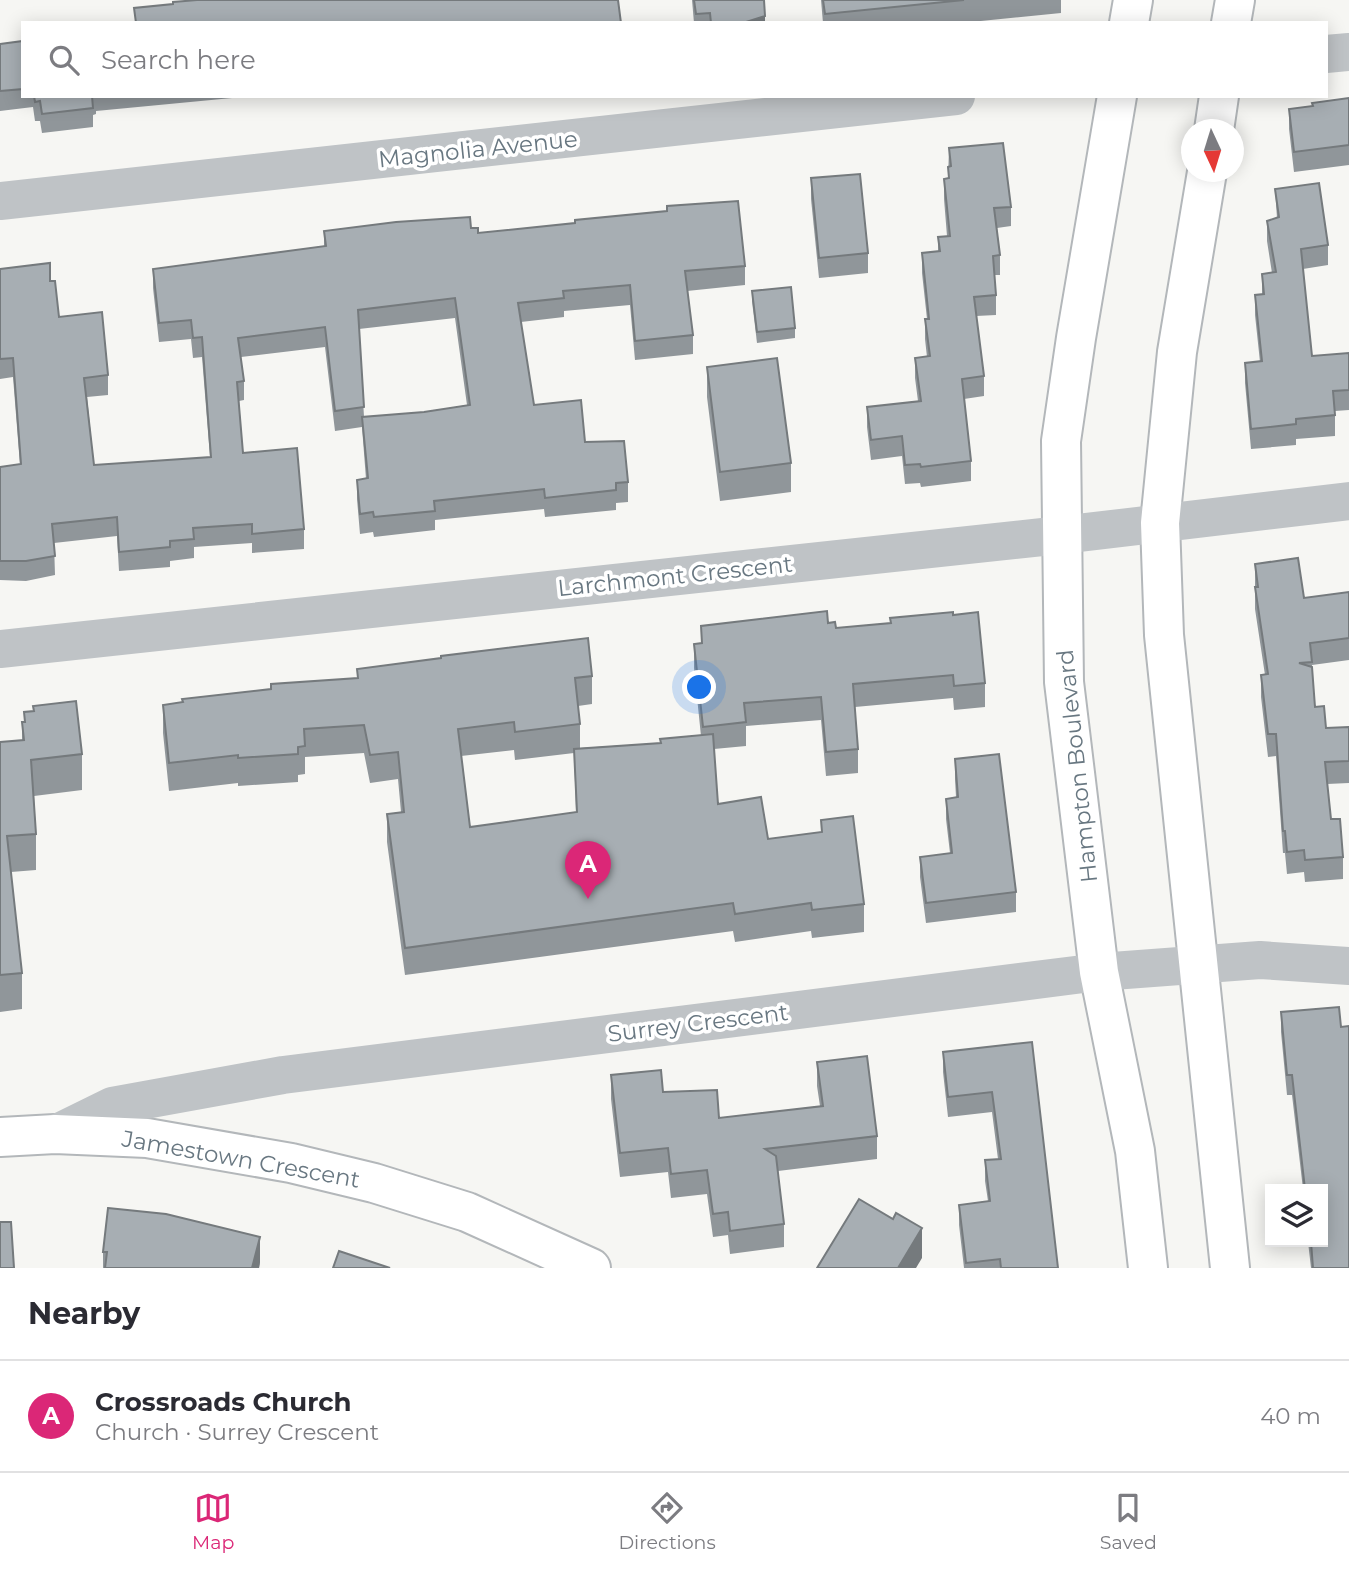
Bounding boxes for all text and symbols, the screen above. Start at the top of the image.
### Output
search box [21,21,1328,98]
icon: search [45,41,83,79]
text: Search here [101,44,256,76]
north arrow [1181,119,1244,182]
street label: Magnolia Avenue [377,125,579,173]
street label: Larchmont Crescent [556,550,794,602]
street label: Hampton Boulevard [1051,648,1103,884]
your location [682,670,716,704]
pin: A [565,841,611,899]
street label: Surrey Crescent [606,998,790,1048]
street label: Jamestown Crescent [119,1124,362,1194]
map controls [1265,1184,1328,1247]
button: layers [1265,1184,1328,1247]
text: Nearby [28,1295,140,1332]
text: Crossroads Church [95,1386,351,1418]
text: A [42,1402,60,1430]
text: 40 m [1260,1402,1321,1430]
text: Church · Surrey Crescent [95,1418,379,1446]
tab: Map [192,1489,234,1554]
tab: Directions [618,1489,716,1554]
tab: Saved [1100,1489,1157,1554]

